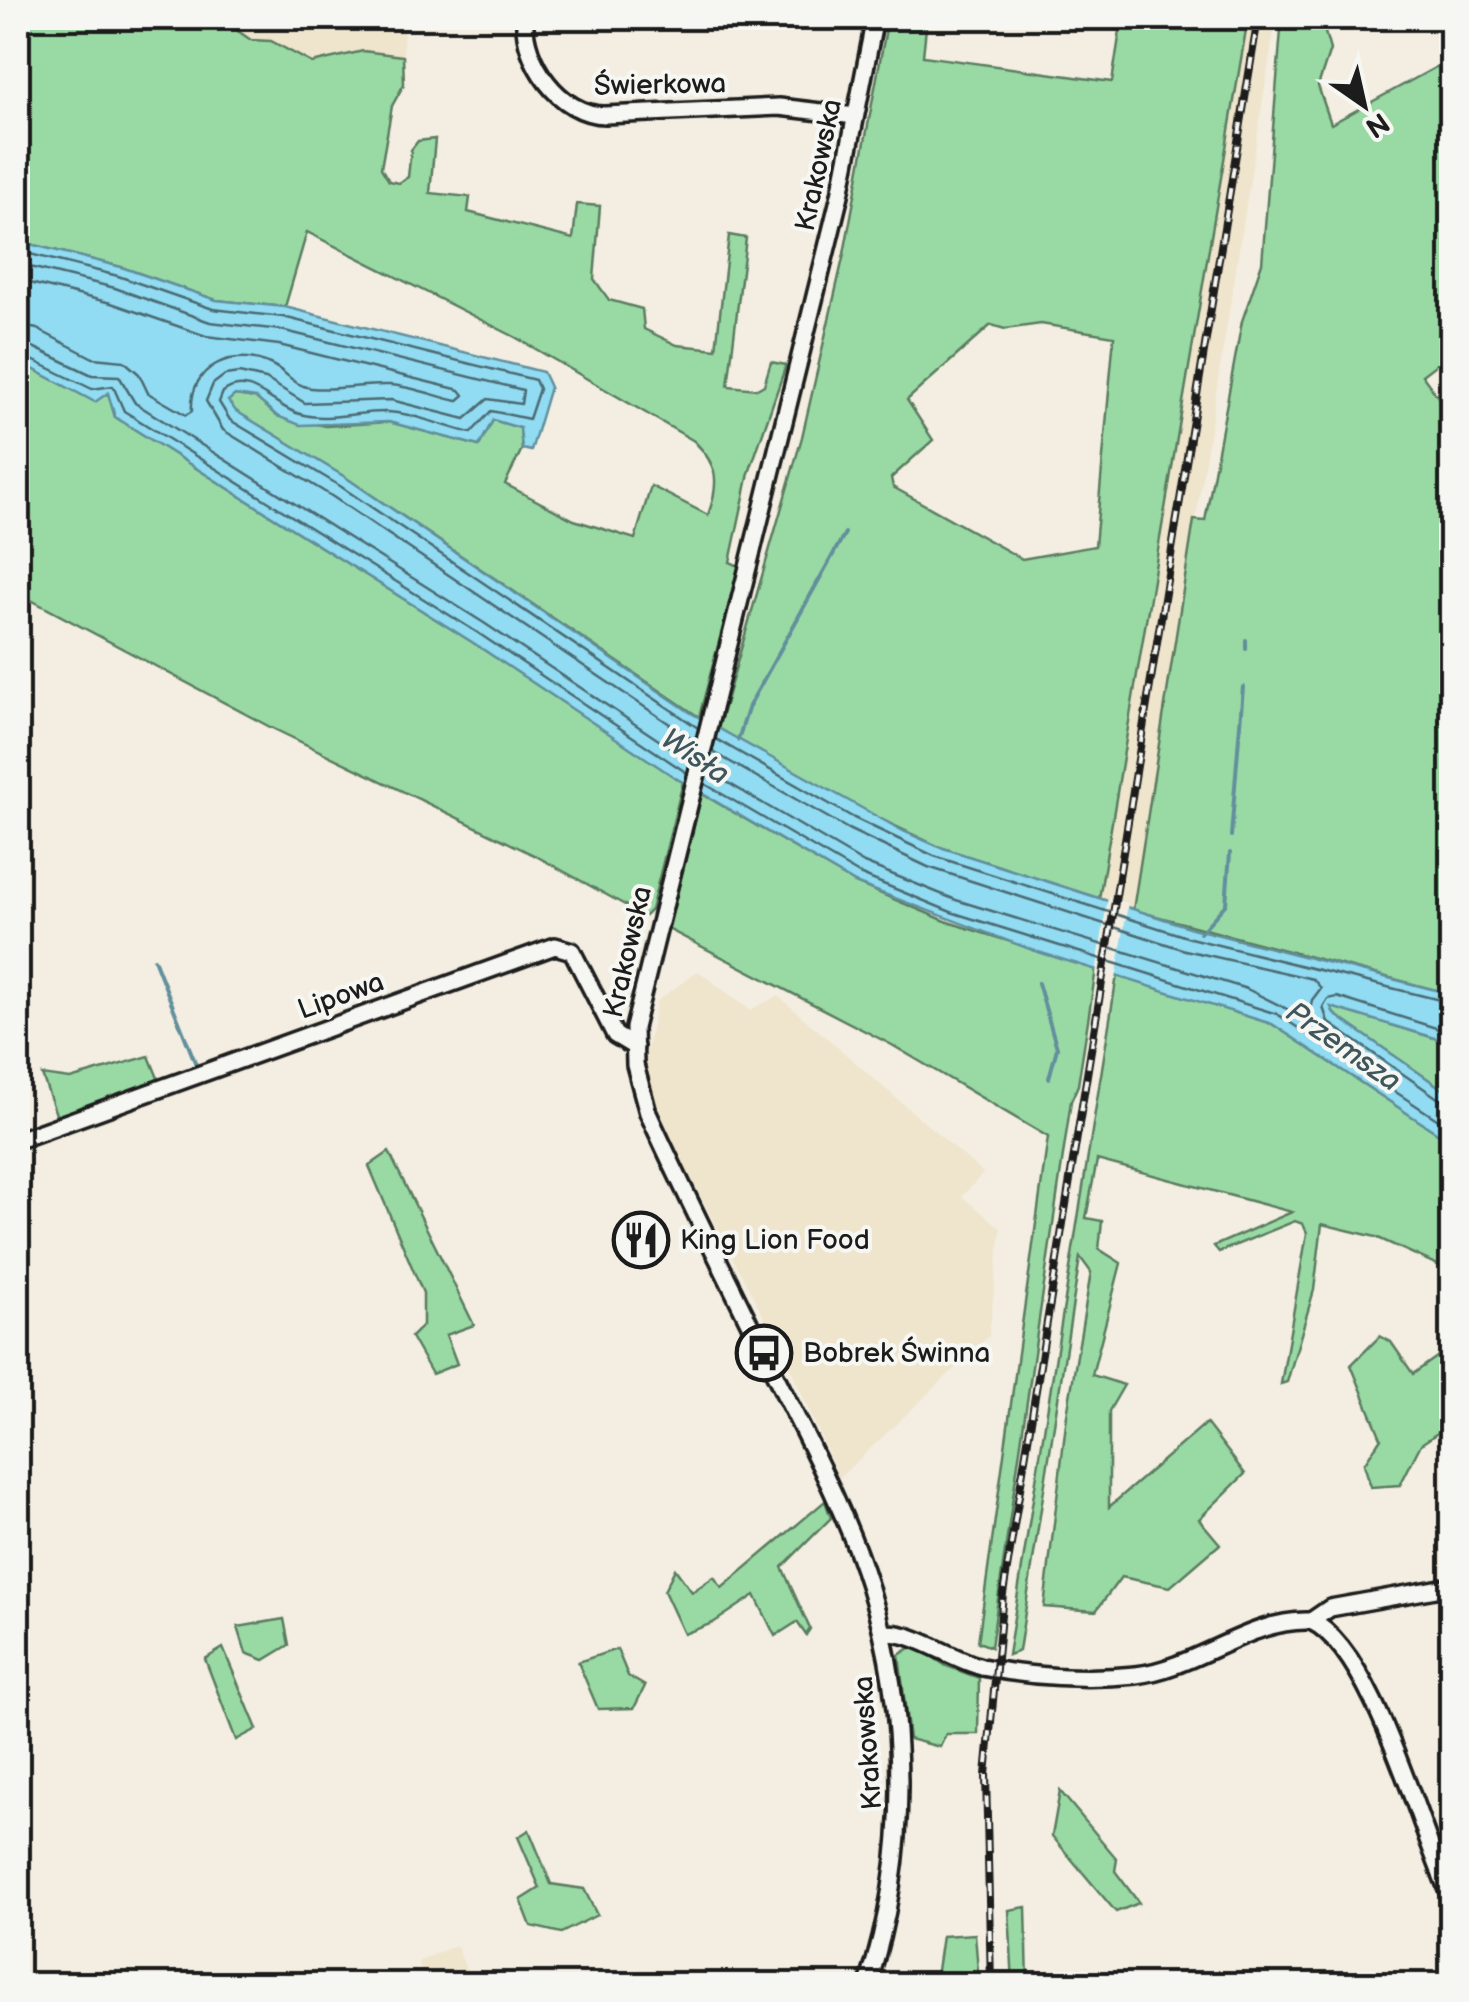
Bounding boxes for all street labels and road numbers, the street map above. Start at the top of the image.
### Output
street label: Świerkowa [593,66,726,103]
street label: Krakowska [789,96,849,234]
street label: Krakowska [597,883,659,1021]
street label: Lipowa [294,965,388,1027]
street label: Krakowska [847,1675,889,1811]

